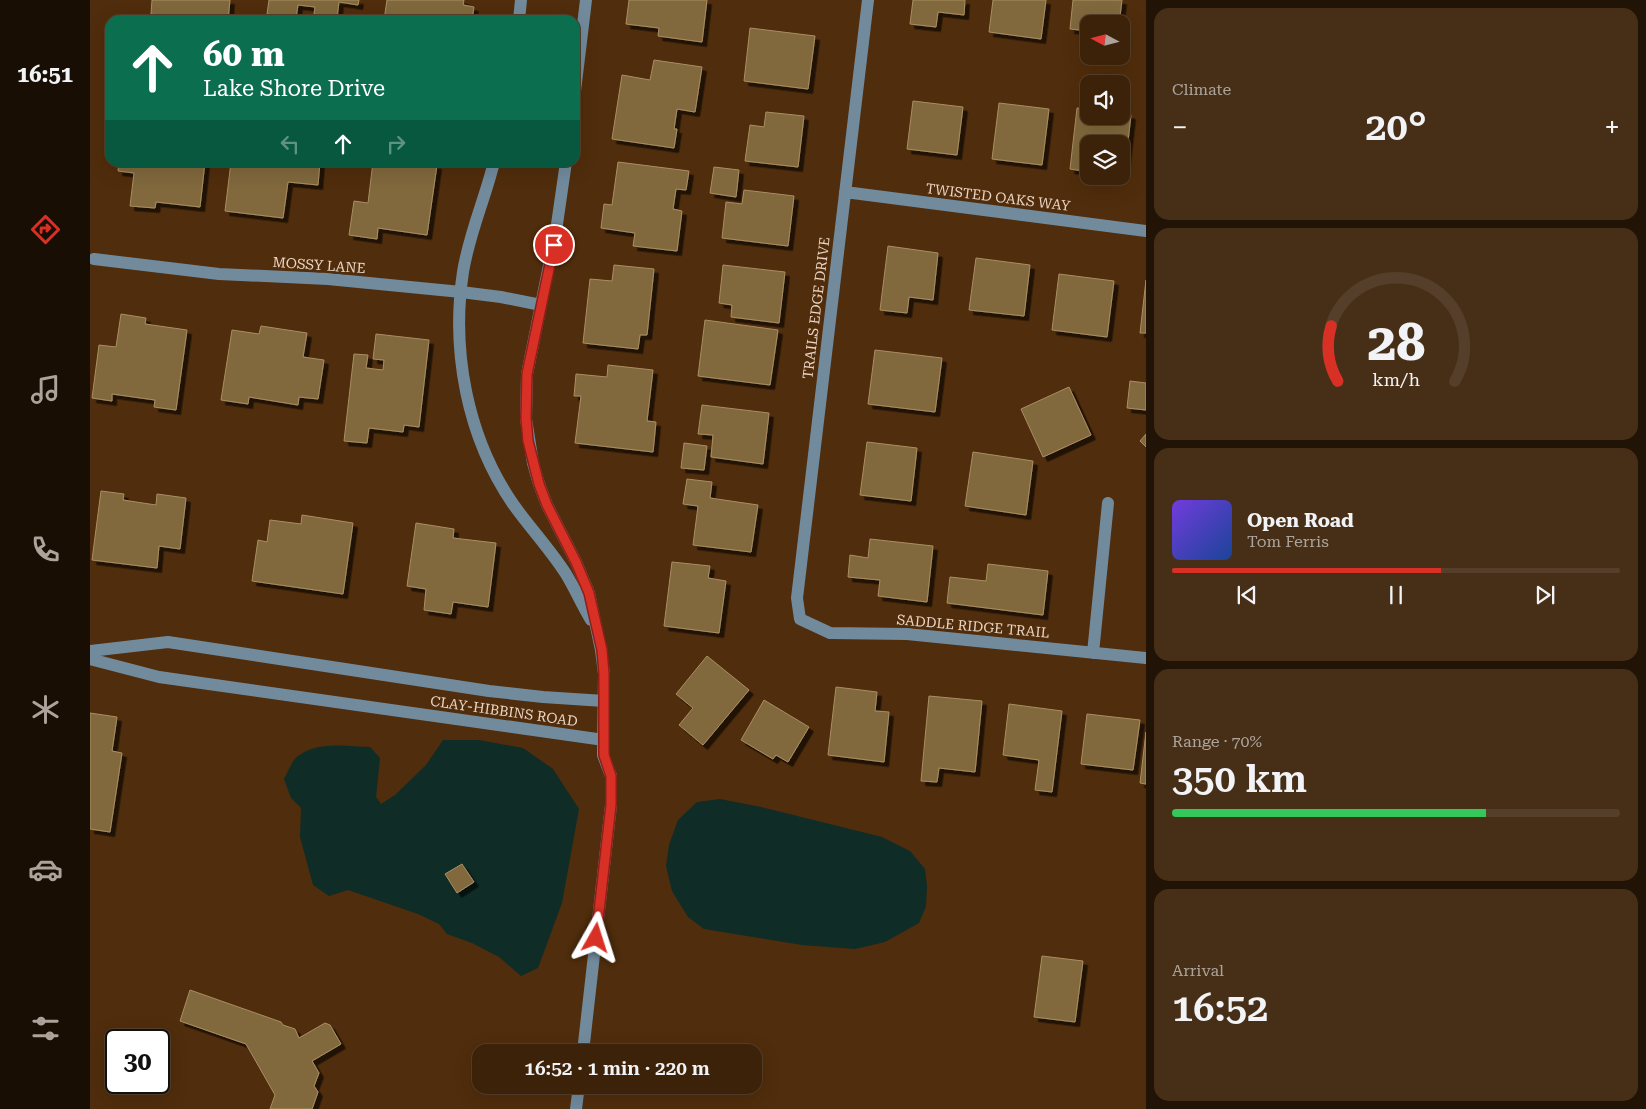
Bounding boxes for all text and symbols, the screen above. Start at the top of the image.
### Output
north arrow [1080,15,1130,65]
map controls [1080,15,1130,185]
text: 60 m [203,34,285,75]
icon: ahead [120,35,185,100]
text: 16:51 [17,62,73,87]
button: sound [1080,75,1130,125]
text: Lake Shore Drive [203,76,385,101]
text: Climate [1172,80,1231,99]
text: 20° [1365,105,1427,149]
text: − [1172,111,1188,144]
text: + [1604,111,1620,144]
icon: left [276,130,304,158]
icon: ahead [329,130,357,158]
icon: right [382,130,410,158]
button: layers [1080,135,1130,185]
street label: TWISTED OAKS WAY [925,180,1072,214]
icon: directions [28,212,63,247]
pin [533,224,575,266]
icon: arrive [540,231,568,259]
street label: TRAILS EDGE DRIVE [799,236,833,380]
street label: MOSSY LANE [272,254,366,276]
text: 28 [1367,312,1425,373]
text: km/h [1372,369,1420,390]
icon: music [28,372,63,407]
text: Open Road [1247,509,1354,532]
icon: phone [28,532,63,567]
text: Tom Ferris [1247,532,1329,551]
icon: previous [1233,581,1261,609]
icon: pause [1382,581,1410,609]
icon: next [1531,581,1559,609]
street label: SADDLE RIDGE TRAIL [896,611,1050,641]
icon: climate [28,692,63,727]
street label: CLAY-HIBBINS ROAD [429,693,579,729]
text: Range · 70% [1172,732,1262,751]
text: 350 km [1172,757,1307,801]
icon: car [28,852,63,887]
position arrow [569,911,621,963]
text: Arrival [1172,961,1224,980]
text: 16:52 [1172,986,1268,1030]
icon: filters [28,1011,63,1046]
speed limit sign: 30 [105,1029,170,1094]
text: 16:52 · 1 min · 220 m [524,1057,710,1080]

